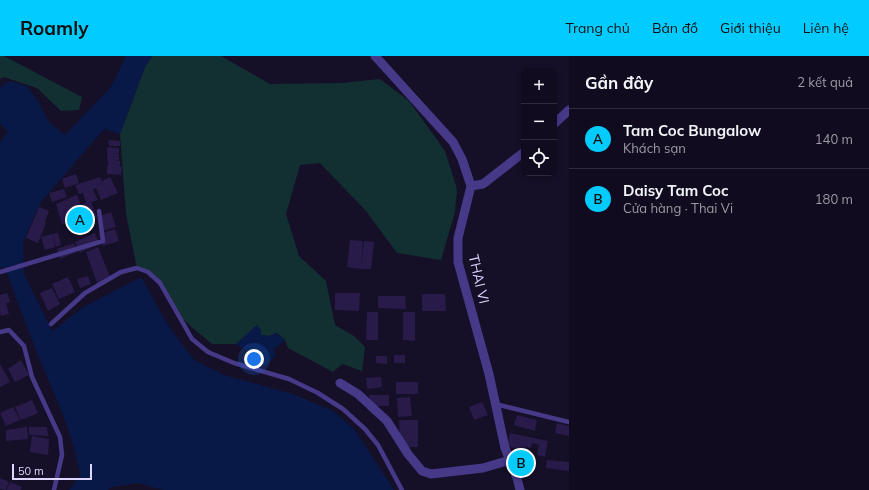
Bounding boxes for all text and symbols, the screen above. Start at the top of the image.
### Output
text: Roamly [20,16,88,40]
text: Trang chủ [566,19,630,37]
text: Bản đồ [652,19,698,37]
text: Giới thiệu [720,19,781,37]
text: Liên hệ [803,19,849,37]
map controls [521,68,557,176]
button: + [521,68,557,104]
text: Gần đây [585,72,653,93]
text: 2 kết quả [797,74,853,90]
button: − [521,104,557,140]
text: Tam Coc Bungalow [623,121,761,140]
text: A [593,131,603,147]
text: 140 m [815,131,853,147]
button: locate [521,140,557,176]
text: Khách sạn [623,140,686,156]
text: Daisy Tam Coc [623,181,728,200]
text: B [594,191,602,207]
text: 180 m [815,191,853,207]
text: Cửa hàng · Thai Vi [623,200,733,216]
pin: A [67,205,93,235]
street label: THAI VI [465,253,493,305]
your location [244,349,264,369]
pin: B [508,448,534,478]
scale bar [12,462,92,481]
text: 50 m [18,464,44,478]

